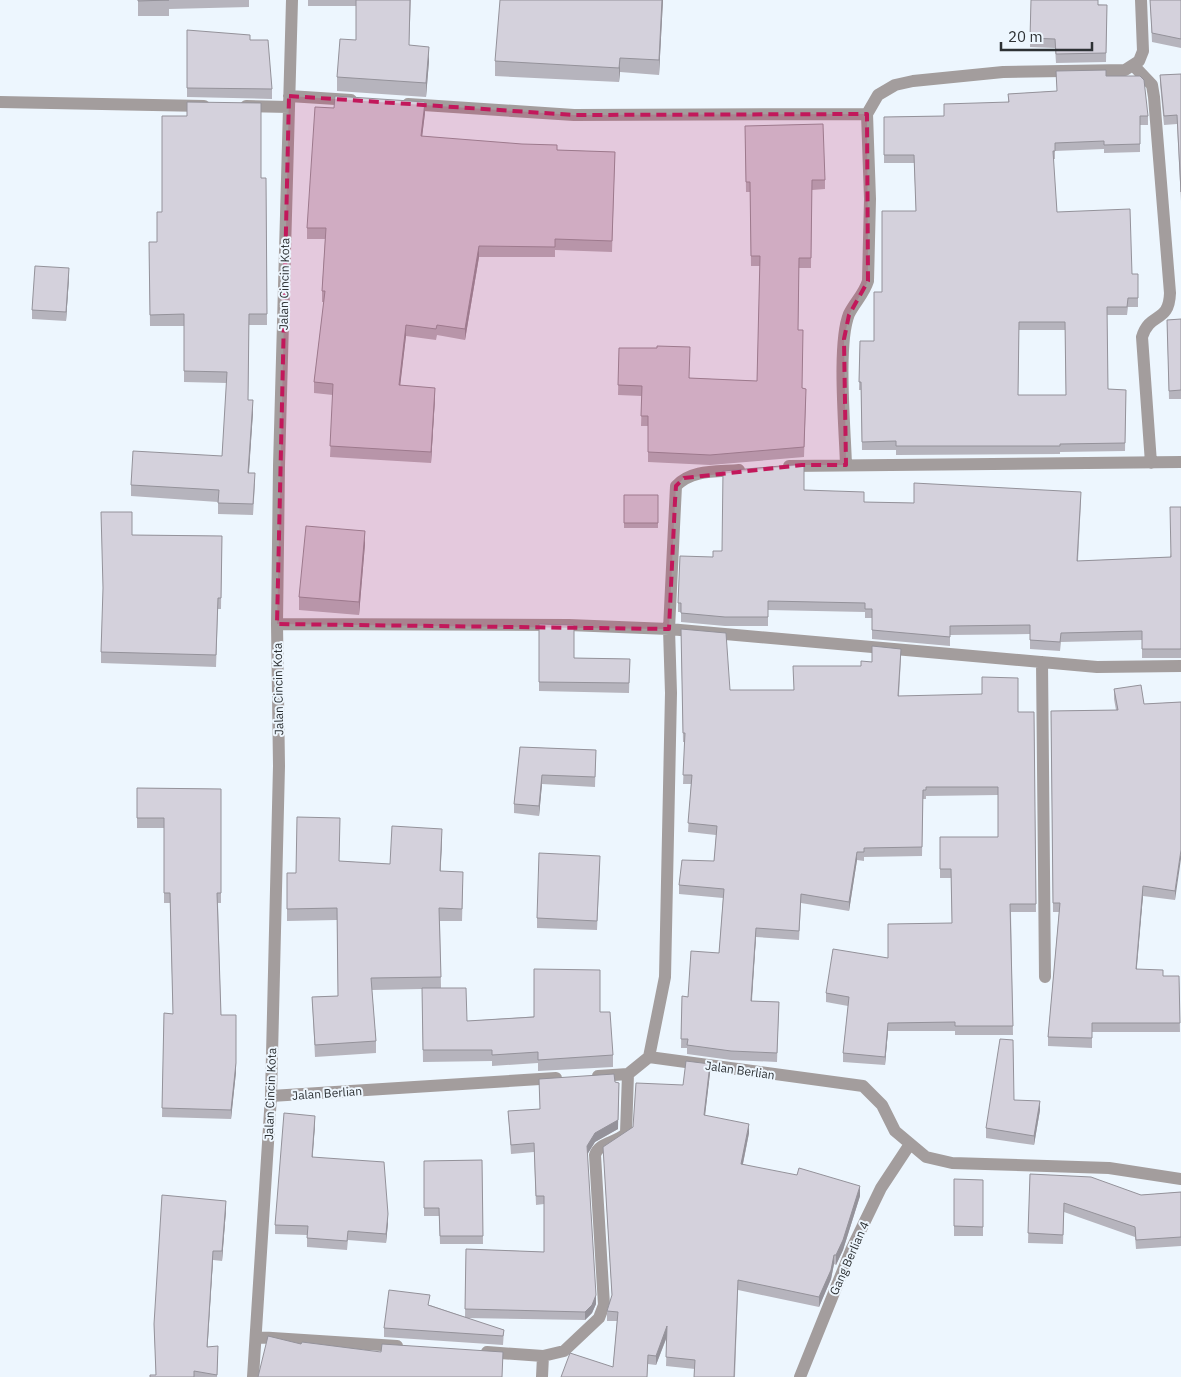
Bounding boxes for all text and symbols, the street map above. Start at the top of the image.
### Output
scale bar [1001,20,1092,52]
text: 20 m [1008,27,1043,46]
street label: Jalan Cincin Kota [276,237,292,330]
street label: Jalan Cincin Kota [270,642,286,735]
street label: Jalan Cincin Kota [261,1047,279,1140]
street label: Jalan Berlian [704,1058,776,1082]
street label: Jalan Berlian [291,1083,363,1103]
street label: Gang Berlian 4 [826,1219,872,1297]

